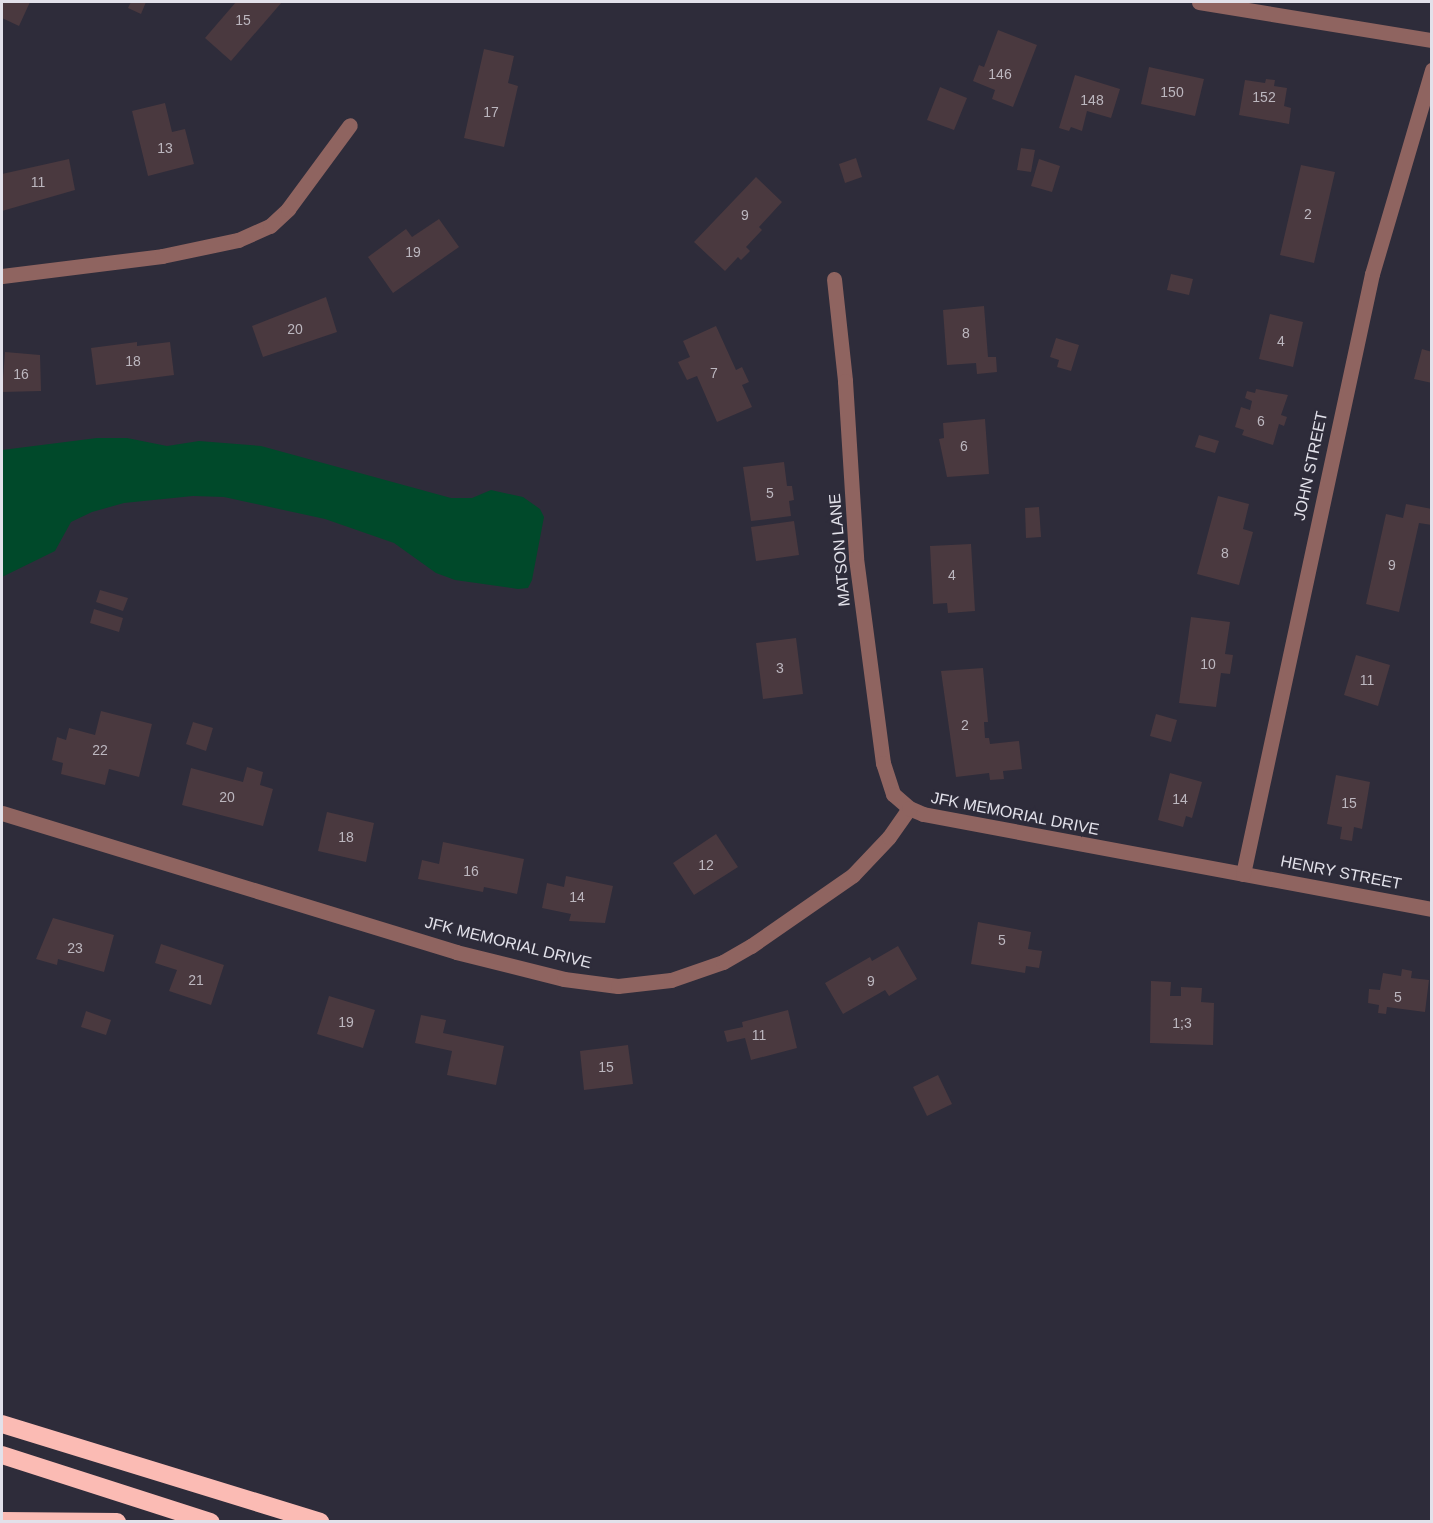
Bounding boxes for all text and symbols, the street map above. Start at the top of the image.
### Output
house number: 15 [235,12,251,28]
house number: 146 [988,66,1012,82]
house number: 150 [1160,84,1184,100]
house number: 152 [1252,89,1276,105]
house number: 148 [1080,92,1104,108]
house number: 17 [483,104,499,120]
house number: 13 [157,140,173,156]
house number: 11 [31,174,45,190]
house number: 2 [1304,206,1312,222]
house number: 9 [741,207,749,223]
house number: 19 [405,244,421,260]
house number: 20 [287,321,303,337]
house number: 8 [962,325,970,341]
house number: 4 [1277,333,1285,349]
house number: 18 [125,353,141,369]
house number: 7 [710,365,718,381]
house number: 16 [13,366,29,382]
street label: JOHN STREET [1290,410,1332,522]
house number: 6 [1257,413,1265,429]
house number: 6 [960,438,968,454]
house number: 5 [766,485,774,501]
street label: MATSON LANE [825,493,855,607]
house number: 8 [1221,545,1229,561]
house number: 9 [1388,557,1396,573]
house number: 4 [948,567,956,583]
house number: 10 [1200,656,1216,672]
house number: 3 [776,660,784,676]
house number: 11 [1360,672,1374,688]
house number: 2 [961,717,969,733]
house number: 22 [92,742,108,758]
street label: JFK MEMORIAL DRIVE [929,788,1101,840]
house number: 20 [219,789,235,805]
house number: 14 [1172,791,1188,807]
house number: 15 [1341,795,1357,811]
house number: 18 [338,829,354,845]
street label: HENRY STREET [1279,852,1403,894]
house number: 12 [698,857,714,873]
house number: 16 [463,863,479,879]
house number: 14 [569,889,585,905]
street label: JFK MEMORIAL DRIVE [422,913,594,973]
house number: 5 [998,932,1006,948]
house number: 23 [67,940,83,956]
house number: 21 [188,972,204,988]
house number: 9 [867,973,875,989]
house number: 5 [1394,989,1402,1005]
house number: 19 [338,1014,354,1030]
house number: 1;3 [1172,1015,1192,1031]
house number: 11 [752,1027,766,1043]
house number: 15 [598,1059,614,1075]

